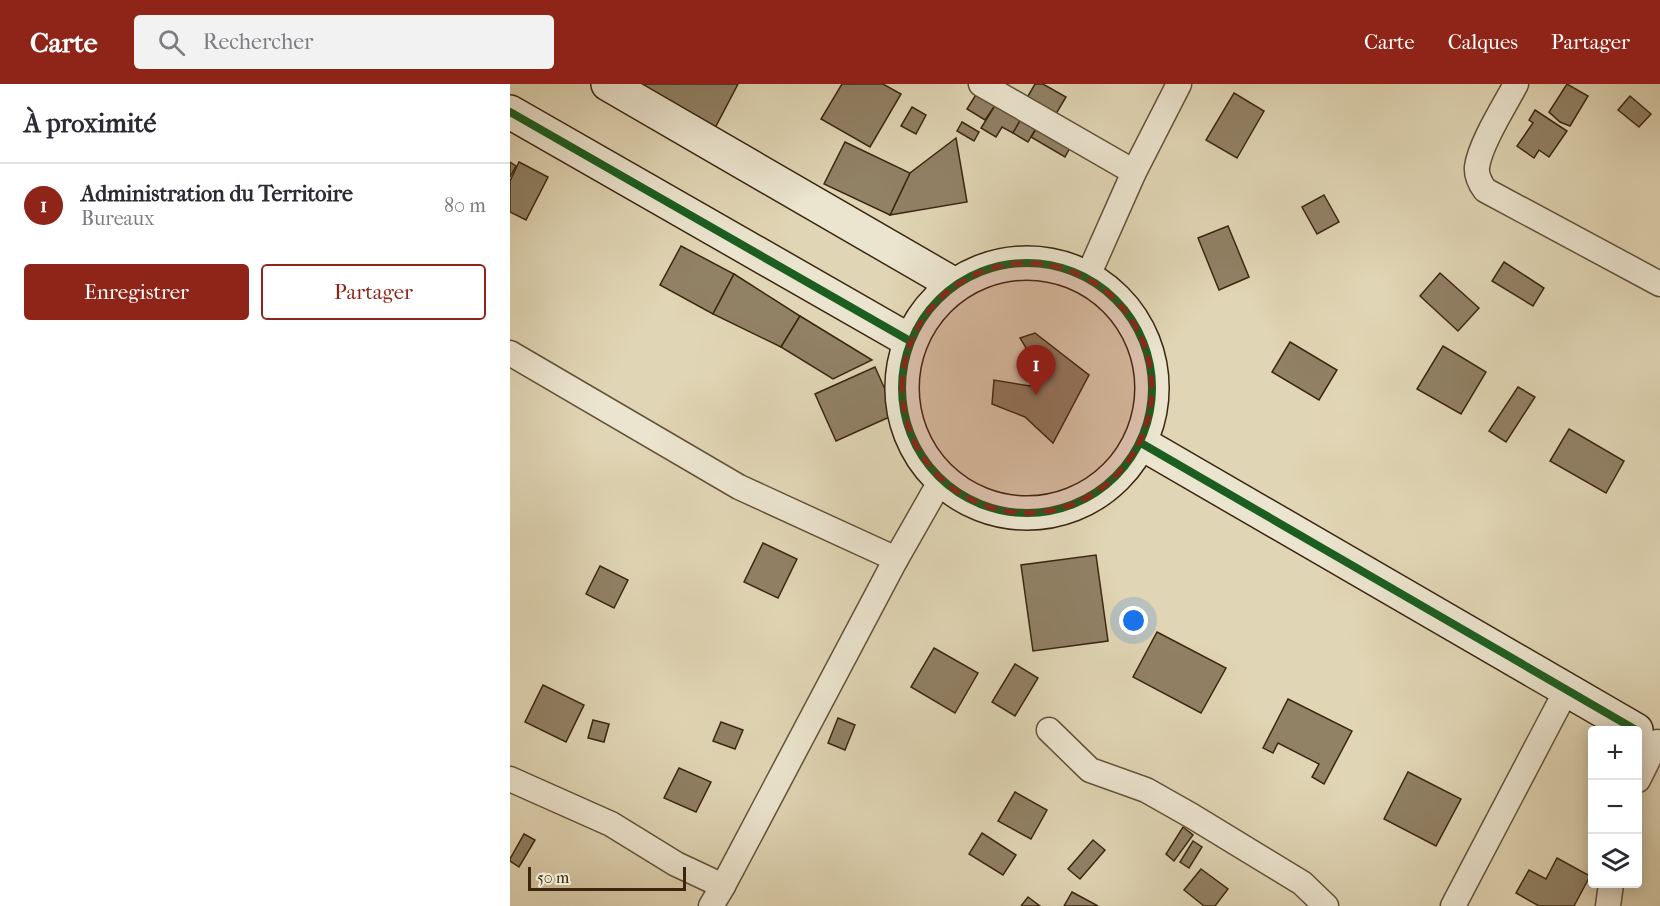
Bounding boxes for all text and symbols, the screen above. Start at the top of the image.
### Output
search box [134,15,554,69]
text: Carte [30,26,98,59]
icon: search [155,26,188,59]
text: Rechercher [203,29,313,55]
text: Carte [1364,30,1415,54]
text: Calques [1448,30,1518,54]
text: Partager [1551,30,1630,54]
text: À proximité [24,108,156,139]
text: Administration du Territoire [81,181,353,207]
text: 1 [40,194,47,217]
text: 80 m [444,194,486,217]
text: Bureaux [81,207,155,230]
button: Enregistrer [24,264,249,320]
button: Partager [261,264,486,320]
pin: 1 [1016,346,1056,395]
your location [1119,606,1148,635]
map controls [1588,726,1642,888]
button: + [1588,726,1642,780]
button: − [1588,780,1642,834]
button: layers [1588,834,1642,888]
scale bar [528,864,686,892]
text: 50 m [537,868,569,887]

